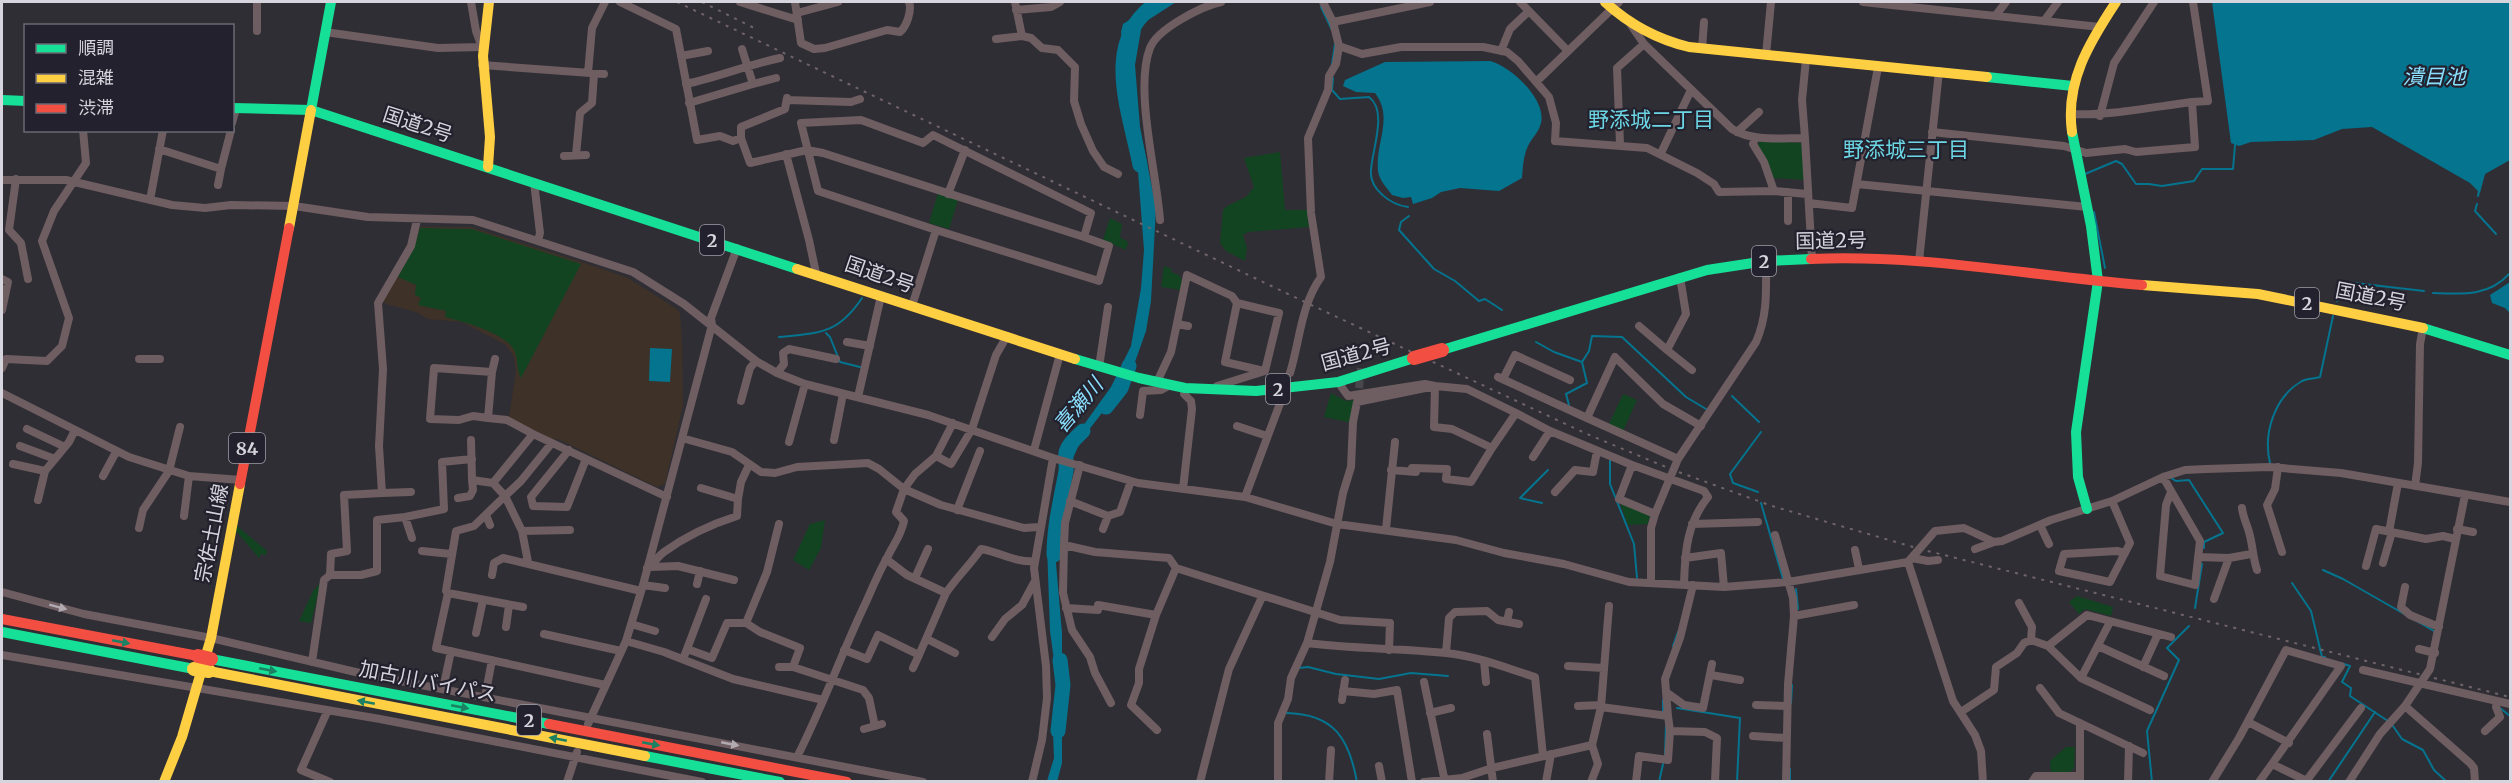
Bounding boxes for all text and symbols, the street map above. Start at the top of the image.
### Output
legend [24,24,234,132]
text: 順調 [78,36,114,59]
water label: 潰目池 [2403,63,2467,90]
text: 混雑 [78,66,114,89]
text: 渋滞 [78,96,114,119]
street label: 国道2号 [380,101,456,147]
district label: 野添城二丁目 [1588,106,1714,133]
district label: 野添城三丁目 [1843,136,1969,163]
road number: 2 [700,225,724,255]
street label: 国道2号 [1795,227,1867,253]
road number: 2 [1752,246,1776,276]
street label: 国道2号 [842,250,918,298]
street label: 国道2号 [2333,277,2409,315]
road number: 2 [2295,288,2319,318]
street label: 国道2号 [1318,333,1394,375]
water label: 喜瀬川 [1047,371,1110,438]
road number: 2 [1266,374,1290,404]
road number: 84 [229,433,265,463]
street label: 宗佐土山線 [189,482,233,584]
one-way arrow [49,603,67,613]
one-way arrow [112,638,131,647]
street label: 加古川バイパス [357,655,499,707]
one-way arrow [259,666,278,675]
one-way arrow [357,697,376,706]
one-way arrow [450,703,469,712]
road number: 2 [517,705,541,735]
one-way arrow [548,734,567,743]
one-way arrow [642,740,661,749]
one-way arrow [721,740,740,749]

